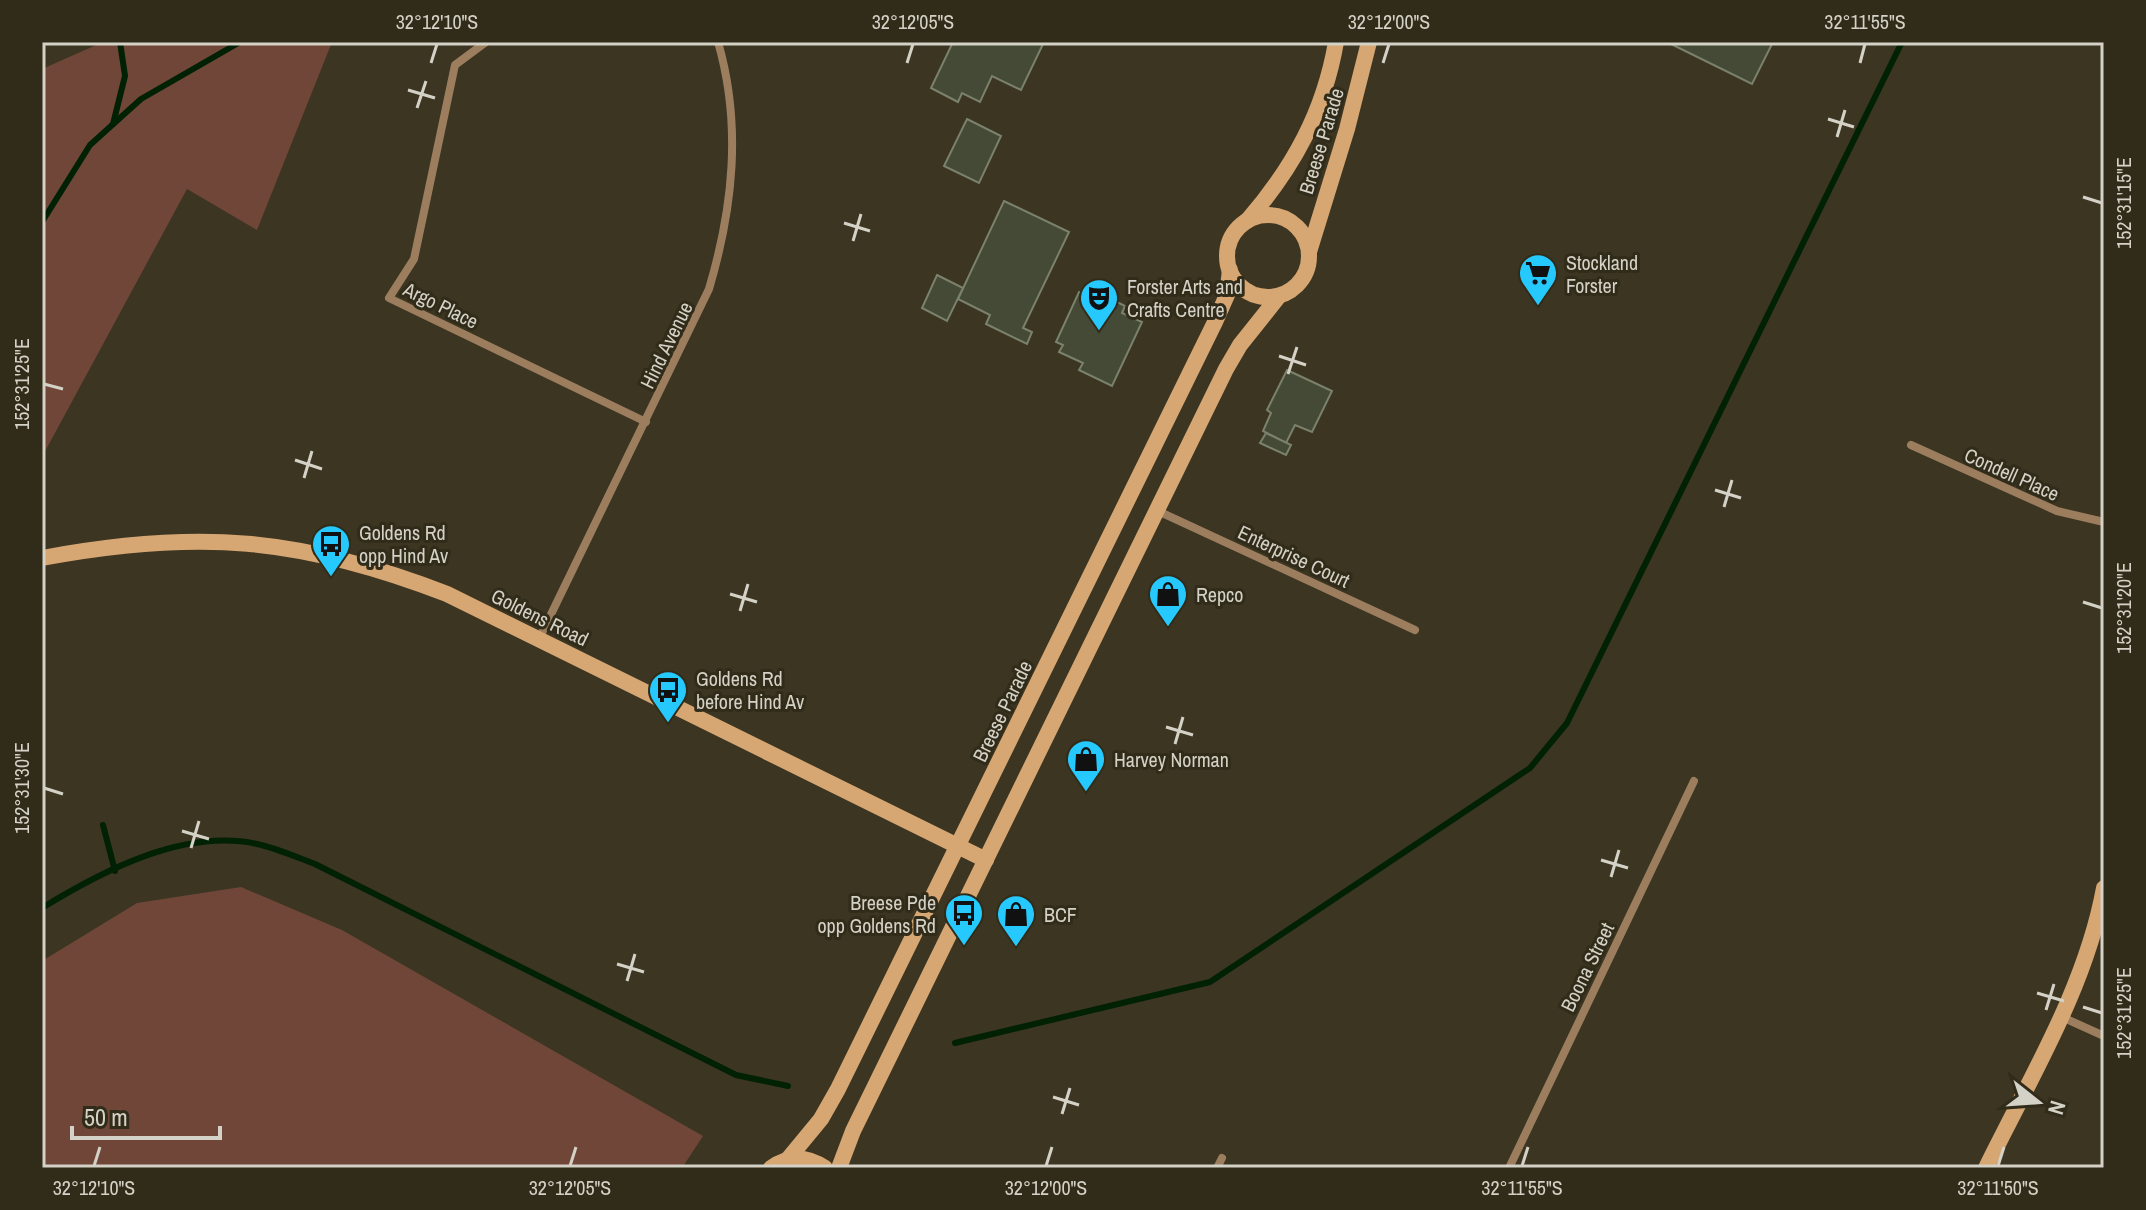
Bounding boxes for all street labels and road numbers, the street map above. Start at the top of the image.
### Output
street label: Breese Parade [1292,85,1350,197]
street label: Argo Place [398,275,483,335]
street label: Hind Avenue [633,297,699,393]
street label: Condell Place [1960,441,2064,507]
street label: Enterprise Court [1234,518,1355,594]
street label: Goldens Road [487,582,593,652]
street label: Breese Parade [966,656,1038,766]
street label: Boona Street [1554,918,1620,1016]

